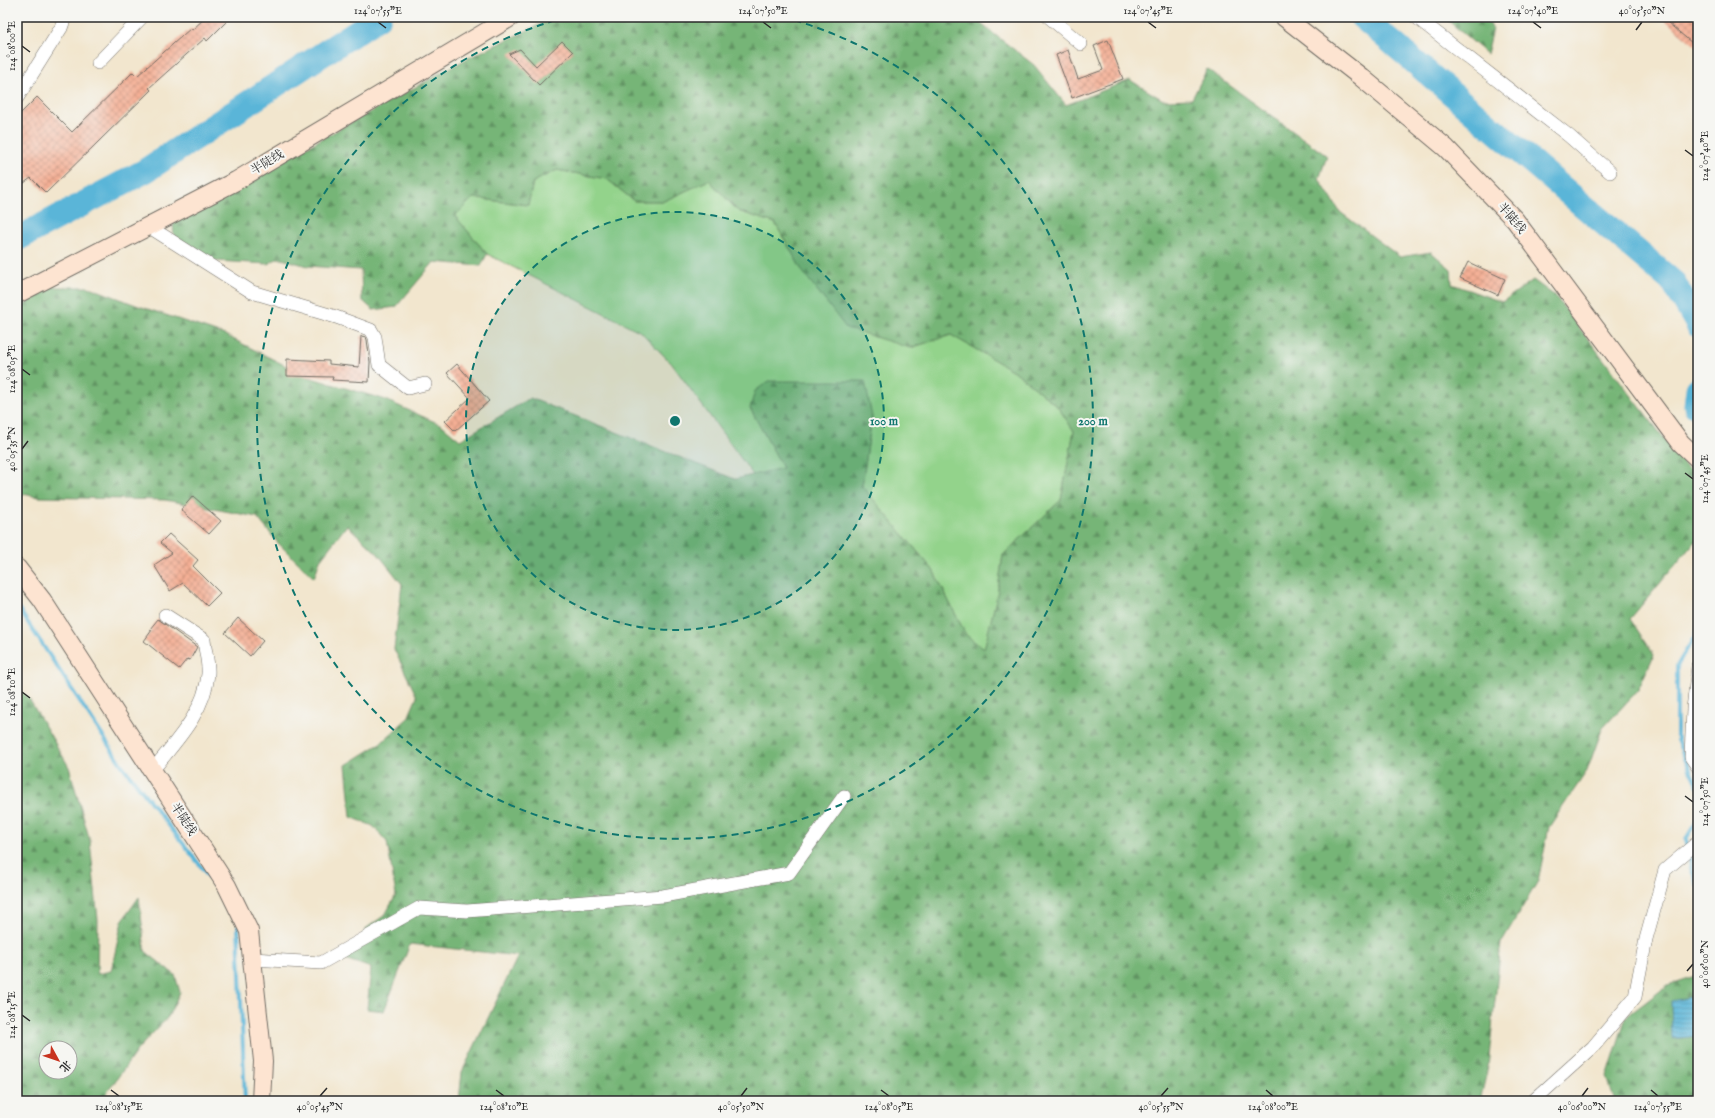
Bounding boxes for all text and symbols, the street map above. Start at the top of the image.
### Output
text: 124°07'55"E [354,5,402,18]
text: 124°07'50"E [738,5,788,18]
text: 124°07'45"E [1123,5,1173,18]
text: 124°07'40"E [1508,5,1558,18]
text: 40°05'50"N [1619,5,1666,18]
text: 124°08'00"E [6,21,19,71]
text: 124°07'40"E [1699,131,1712,181]
street label: 半陡线 [248,147,287,178]
street label: 半陡线 [1494,200,1529,237]
text: 124°08'05"E [6,345,19,393]
centre of rings [668,414,682,428]
text: 100 m [870,414,899,429]
text: 200 m [1078,414,1108,429]
text: 40°05'35"N [6,426,19,472]
text: 124°07'45"E [1699,454,1712,504]
text: 124°08'10"E [6,668,19,716]
text: 124°07'50"E [1699,777,1712,827]
street label: 半陡线 [167,800,200,838]
text: 40°06'00"N [1699,940,1712,988]
text: 124°08'15"E [6,991,19,1039]
north arrow [38,1040,78,1080]
text: 北 [56,1057,74,1074]
text: 124°08'15"E [95,1101,143,1114]
text: 40°05'45"N [297,1101,344,1114]
text: 124°08'10"E [480,1101,528,1114]
text: 40°05'50"N [718,1101,765,1114]
text: 124°08'05"E [865,1101,913,1114]
text: 40°05'55"N [1138,1101,1184,1114]
text: 124°08'00"E [1248,1101,1298,1114]
text: 40°06'00"N [1558,1101,1606,1114]
text: 124°07'55"E [1634,1101,1682,1114]

